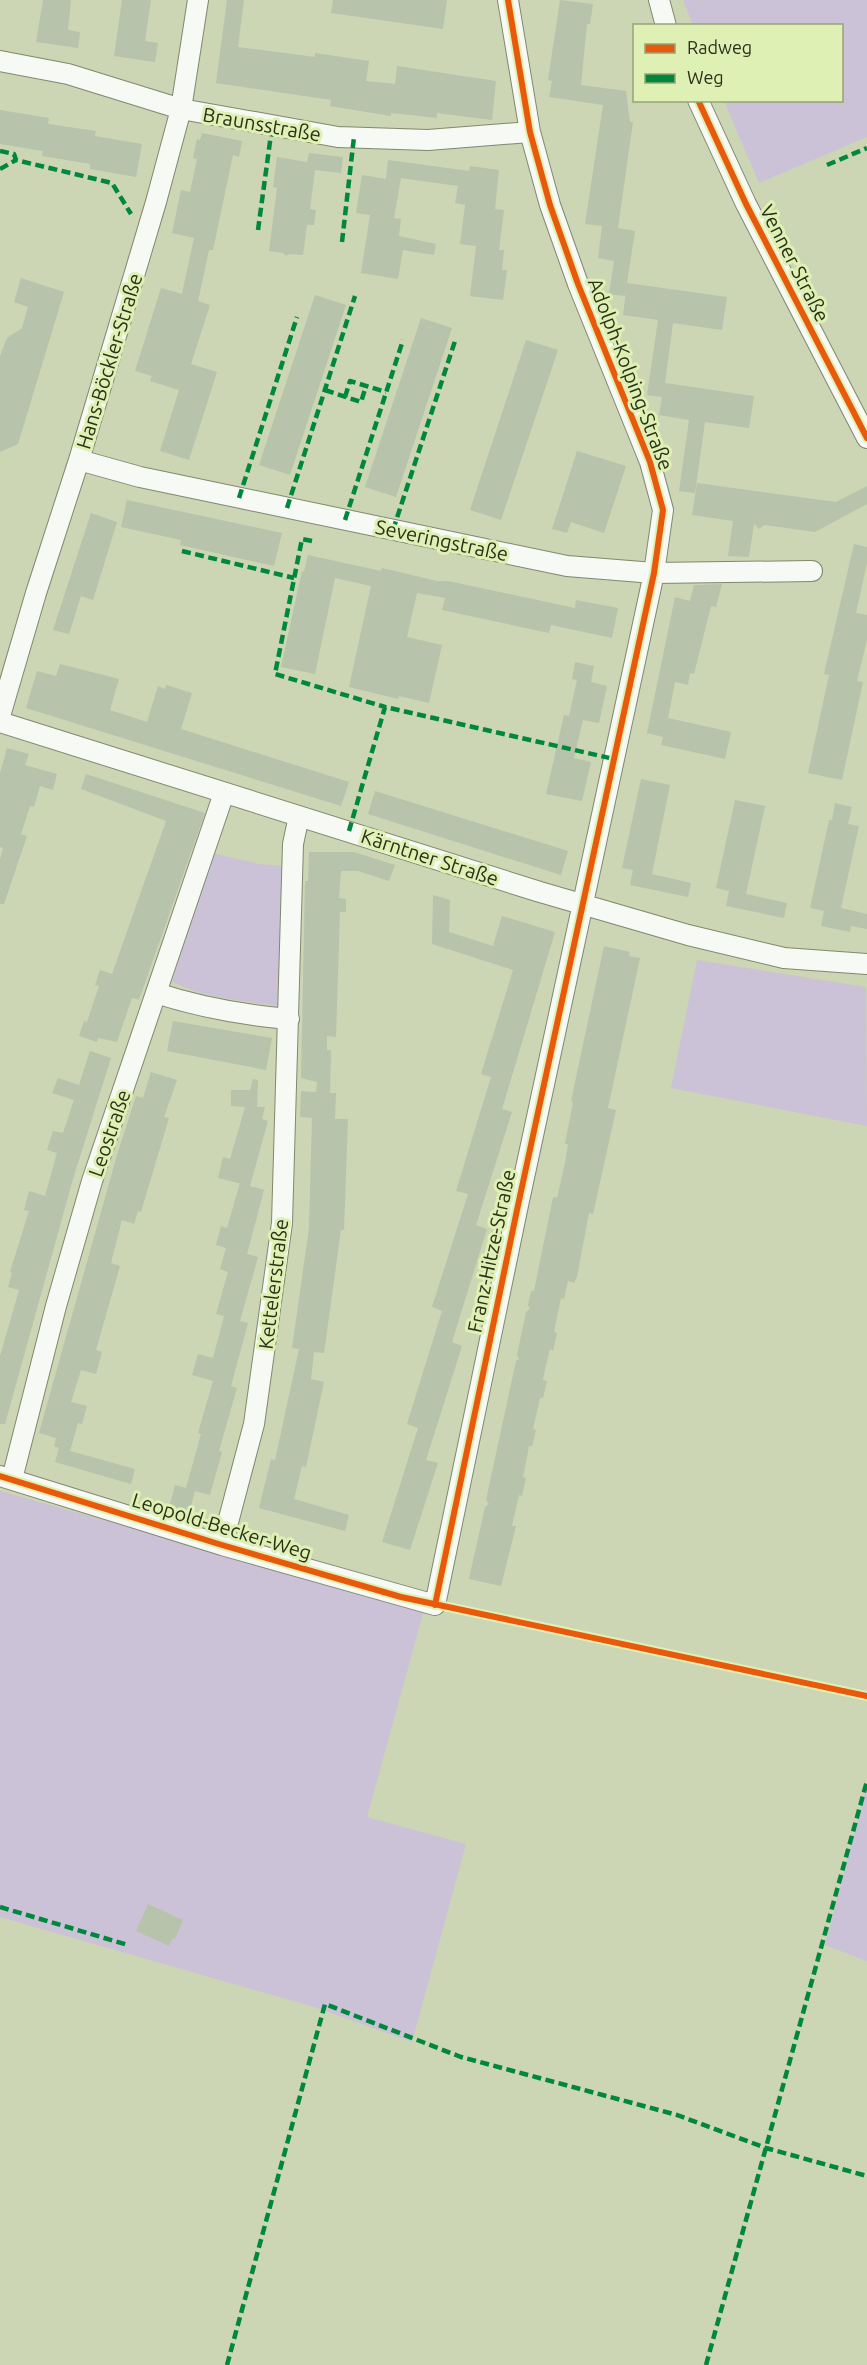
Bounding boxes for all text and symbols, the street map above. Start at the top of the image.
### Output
legend [633,24,843,102]
text: Radweg [687,37,752,57]
text: Weg [687,67,724,87]
street label: Braunsstraße [201,102,323,146]
street label: Venner Straße [756,201,834,325]
street label: Hans-Böckler-Straße [71,270,147,452]
street label: Adolph-Kolping-Straße [584,275,678,473]
street label: Severingstraße [374,515,510,565]
street label: Kärntner Straße [358,824,502,890]
street label: Leostraße [83,1087,135,1179]
street label: Franz-Hitze-Straße [462,1167,520,1335]
street label: Kettelerstraße [254,1218,292,1350]
street label: Leopold-Becker-Weg [129,1488,315,1564]

